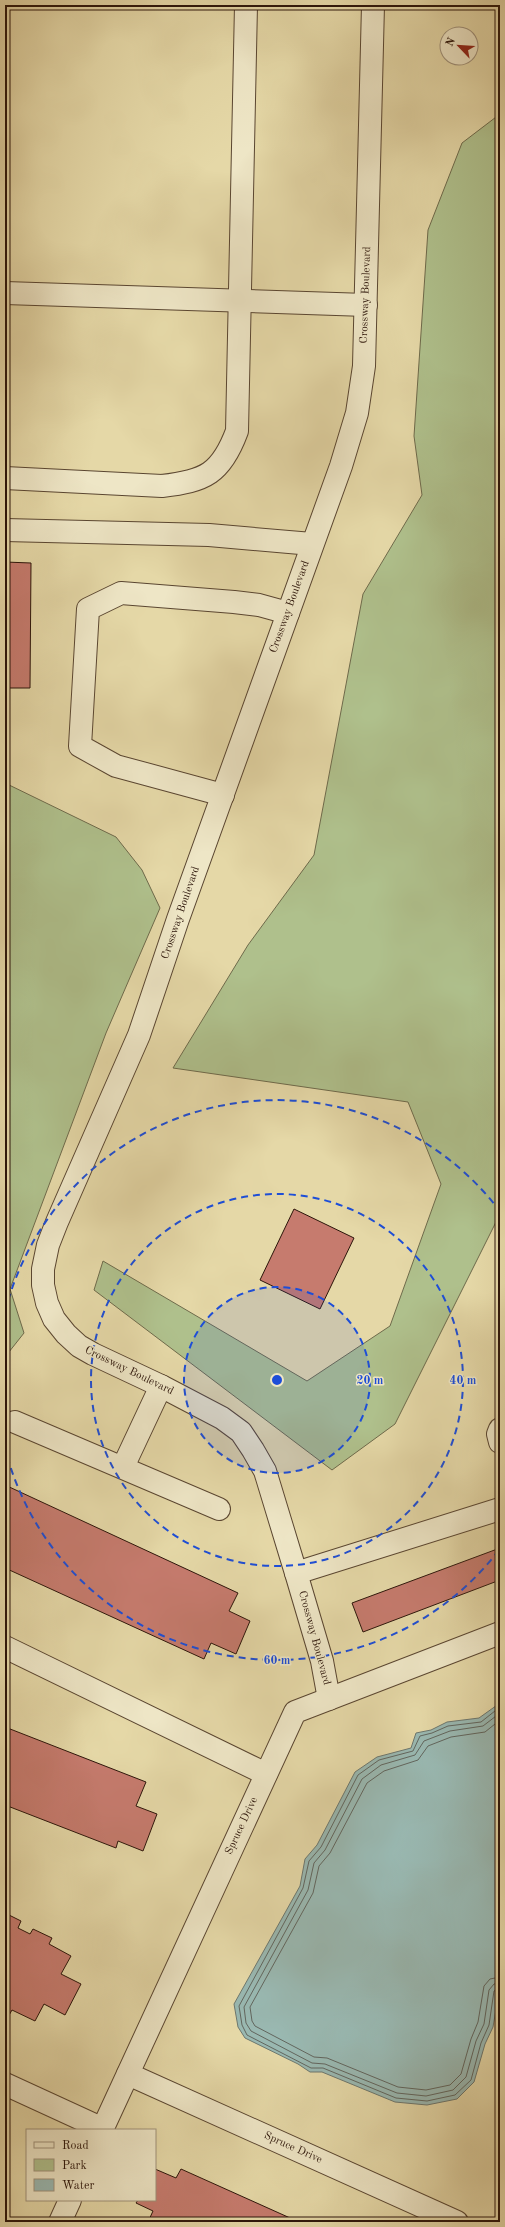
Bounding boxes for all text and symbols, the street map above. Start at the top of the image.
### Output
north arrow [439,26,479,66]
text: N [445,36,458,49]
street label: Crossway Boulevard [359,246,373,344]
street label: Crossway Boulevard [268,559,312,655]
street label: Crossway Boulevard [160,865,202,961]
street label: Crossway Boulevard [83,1345,175,1397]
centre of rings [270,1373,284,1387]
text: 20 m [357,1375,384,1387]
text: 40 m [450,1375,477,1387]
street label: Crossway Boulevard [296,1590,332,1687]
text: 60 m [264,1655,291,1667]
street label: Spruce Drive [224,1795,260,1857]
legend [26,2129,156,2201]
street label: Spruce Drive [262,2130,324,2166]
text: Road [62,2140,89,2152]
text: Park [62,2160,87,2172]
text: Water [62,2180,95,2192]

